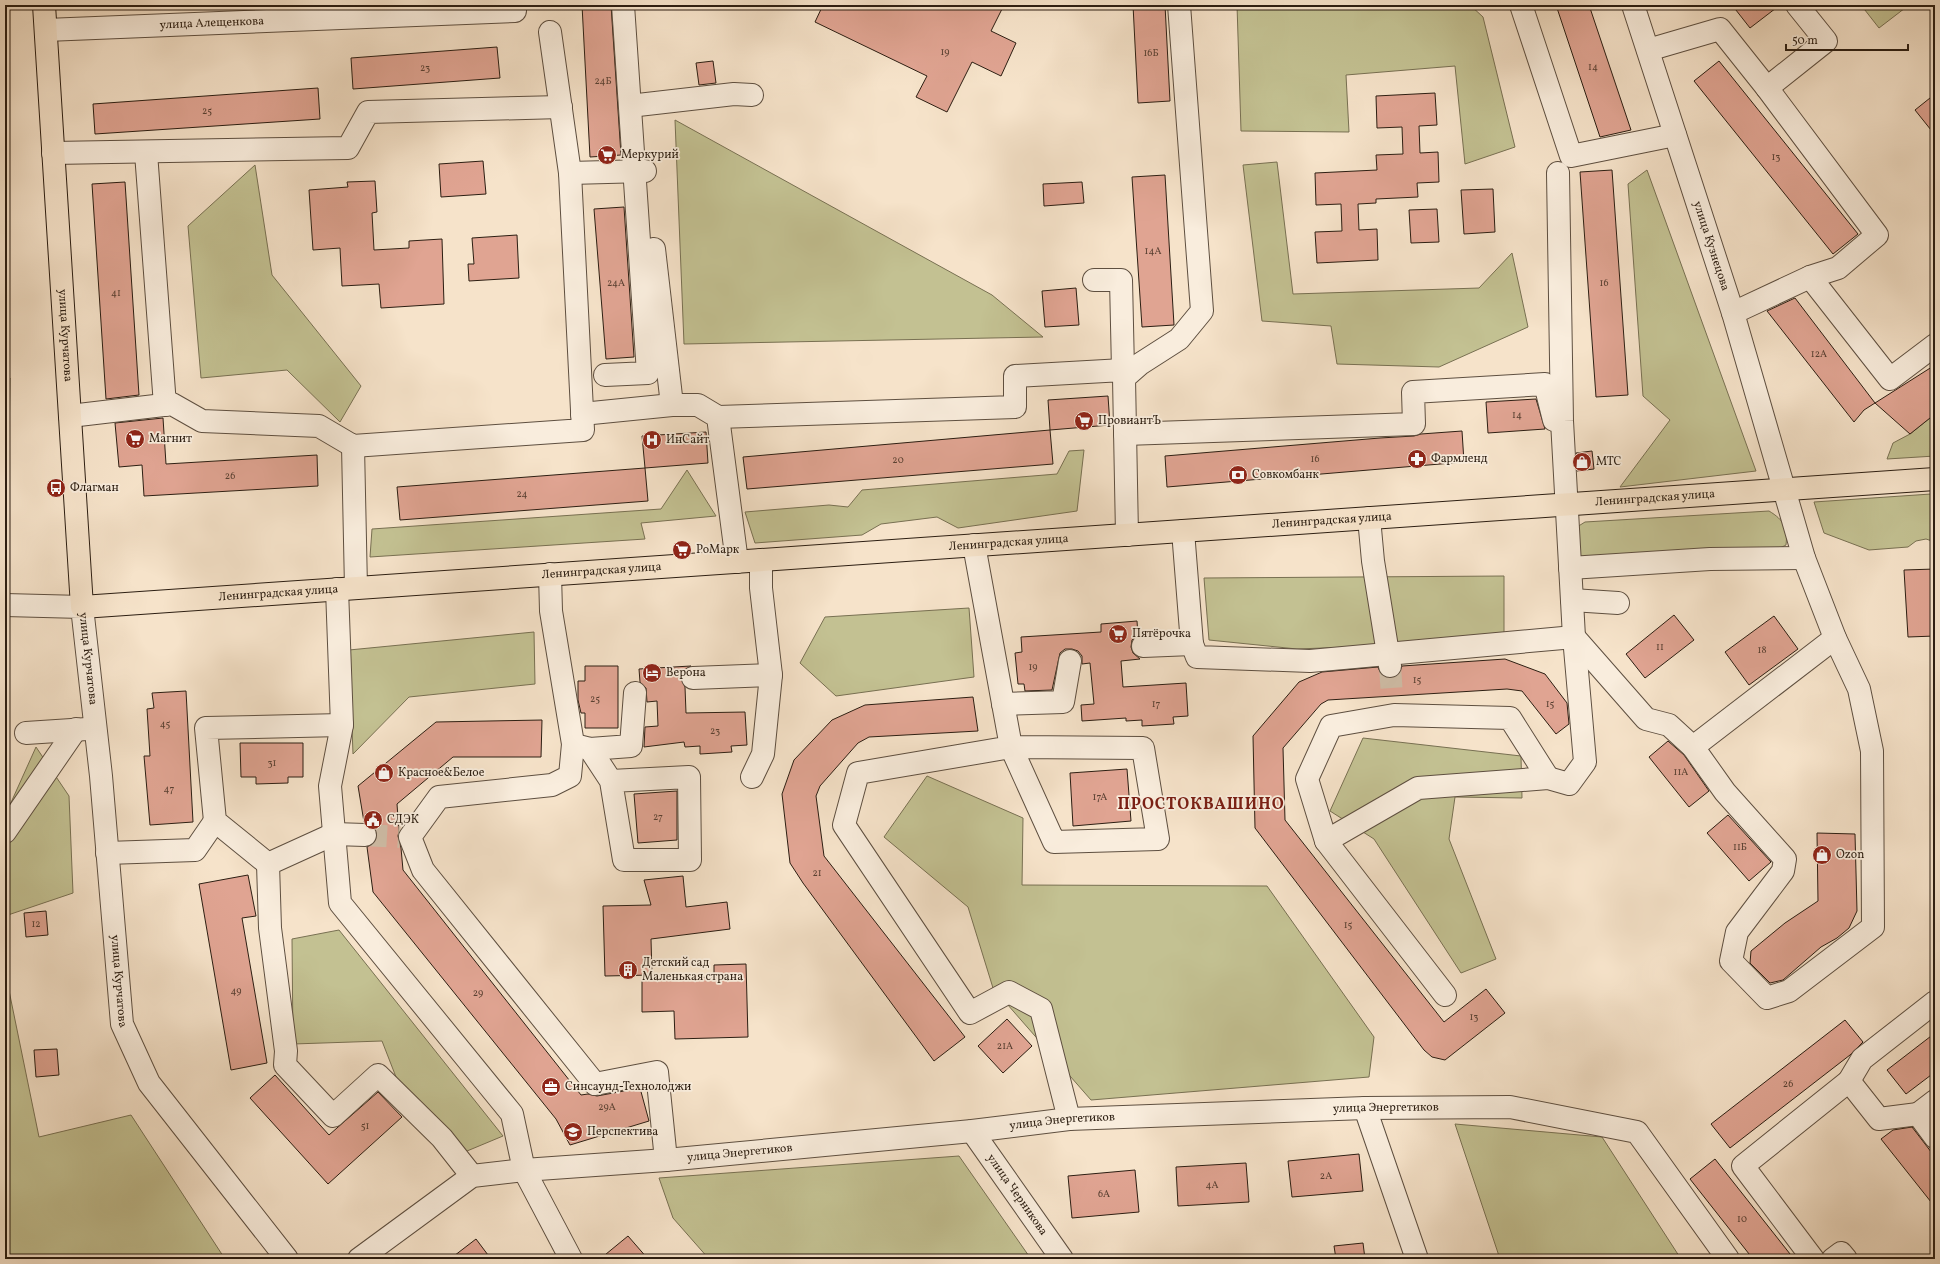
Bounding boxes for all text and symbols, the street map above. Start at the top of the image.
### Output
street label: улица Алещенкова [159,13,265,33]
scale bar [1786,26,1908,52]
text: 50 m [1792,33,1818,49]
house number: 19 [940,45,950,59]
house number: 16Б [1143,46,1159,60]
house number: 14 [1588,60,1598,74]
house number: 23 [420,61,430,75]
house number: 24Б [594,74,612,88]
house number: 25 [202,104,212,118]
supermarket icon: Меркурий [596,144,618,166]
place label: Меркурий [621,147,679,163]
house number: 13 [1771,150,1781,164]
street label: улица Кузнецова [1689,199,1733,293]
house number: 14А [1145,244,1161,258]
house number: 24А [607,276,625,290]
house number: 16 [1600,276,1608,290]
house number: 41 [111,286,121,300]
street label: улица Курчатова [54,288,76,382]
house number: 12А [1811,347,1827,361]
house number: 14 [1512,408,1522,422]
supermarket icon: ПровиантЪ [1073,410,1095,432]
place label: ПровиантЪ [1098,413,1161,429]
supermarket icon: Магнит [124,428,146,450]
hospital icon: ИнСайт [641,429,663,451]
place label: Магнит [149,431,192,447]
place label: ИнСайт [666,432,709,448]
pharmacy icon: Фармленд [1406,448,1428,470]
place label: Фармленд [1431,451,1488,467]
shop icon: МТС [1571,451,1593,473]
house number: 16 [1311,452,1319,466]
house number: 20 [892,453,904,467]
place label: МТС [1596,454,1622,470]
bank icon: Совкомбанк [1227,464,1249,486]
place label: Совкомбанк [1252,467,1320,483]
house number: 26 [225,469,235,483]
bus stop icon: Флагман [45,477,67,499]
place label: Флагман [70,480,119,496]
street label: Ленинградская улица [1595,486,1716,510]
house number: 24 [516,487,528,501]
street label: Ленинградская улица [1271,509,1392,533]
street label: Ленинградская улица [948,531,1069,555]
supermarket icon: РоМарк [671,539,693,561]
place label: РоМарк [696,542,740,558]
street label: Ленинградская улица [541,559,662,583]
street label: Ленинградская улица [218,581,339,606]
street label: улица Курчатова [75,612,101,706]
supermarket icon: Пятёрочка [1107,623,1129,645]
place label: Пятёрочка [1132,626,1191,642]
house number: 11 [1656,640,1664,654]
house number: 18 [1758,643,1766,657]
house number: 19 [1028,660,1038,674]
hotel icon: Верона [641,662,663,684]
place label: Верона [666,665,706,681]
house number: 15 [1413,673,1422,687]
house number: 25 [590,692,600,706]
house number: 17 [1152,697,1161,711]
house number: 15 [1546,697,1555,711]
house number: 45 [160,717,170,731]
house number: 23 [710,724,720,738]
house number: 31 [267,756,277,770]
shop icon: Красное&Белое [373,762,395,784]
place label: Красное&Белое [398,765,485,781]
house number: 11А [1674,765,1688,779]
house number: 47 [164,782,175,796]
house number: 17А [1093,790,1107,804]
district label: ПРОСТОКВАШИНО [1117,794,1285,816]
public building icon: СДЭК [362,809,384,831]
house number: 27 [653,810,663,824]
place label: СДЭК [387,812,419,828]
house number: 11Б [1733,840,1747,854]
shop icon: Ozon [1811,844,1833,866]
place label: Ozon [1836,847,1864,863]
house number: 21 [812,866,822,880]
house number: 12 [31,917,41,931]
house number: 15 [1344,918,1353,932]
street label: улица Курчатова [106,934,131,1031]
place label: Детский сад Маленькая страна [642,955,743,985]
building icon: Детский сад Маленькая страна [617,959,639,981]
house number: 49 [231,984,241,998]
house number: 29 [473,986,483,1000]
house number: 13 [1469,1010,1479,1024]
house number: 21А [997,1039,1013,1053]
office icon: Синсаунд-Технолоджи [540,1076,562,1098]
house number: 26 [1783,1077,1793,1091]
place label: Синсаунд-Технолоджи [565,1079,691,1095]
street label: улица Энергетиков [1333,1099,1439,1117]
house number: 29А [598,1100,616,1114]
street label: улица Энергетиков [1008,1109,1115,1134]
house number: 51 [361,1119,369,1133]
school or university icon: Перспектива [562,1121,584,1143]
place label: Перспектива [587,1124,658,1140]
street label: улица Энергетиков [686,1140,793,1166]
street label: улица Черникова [983,1151,1051,1239]
house number: 2А [1320,1169,1332,1183]
house number: 4А [1205,1178,1219,1192]
house number: 6А [1098,1187,1110,1201]
house number: 10 [1737,1212,1747,1226]

